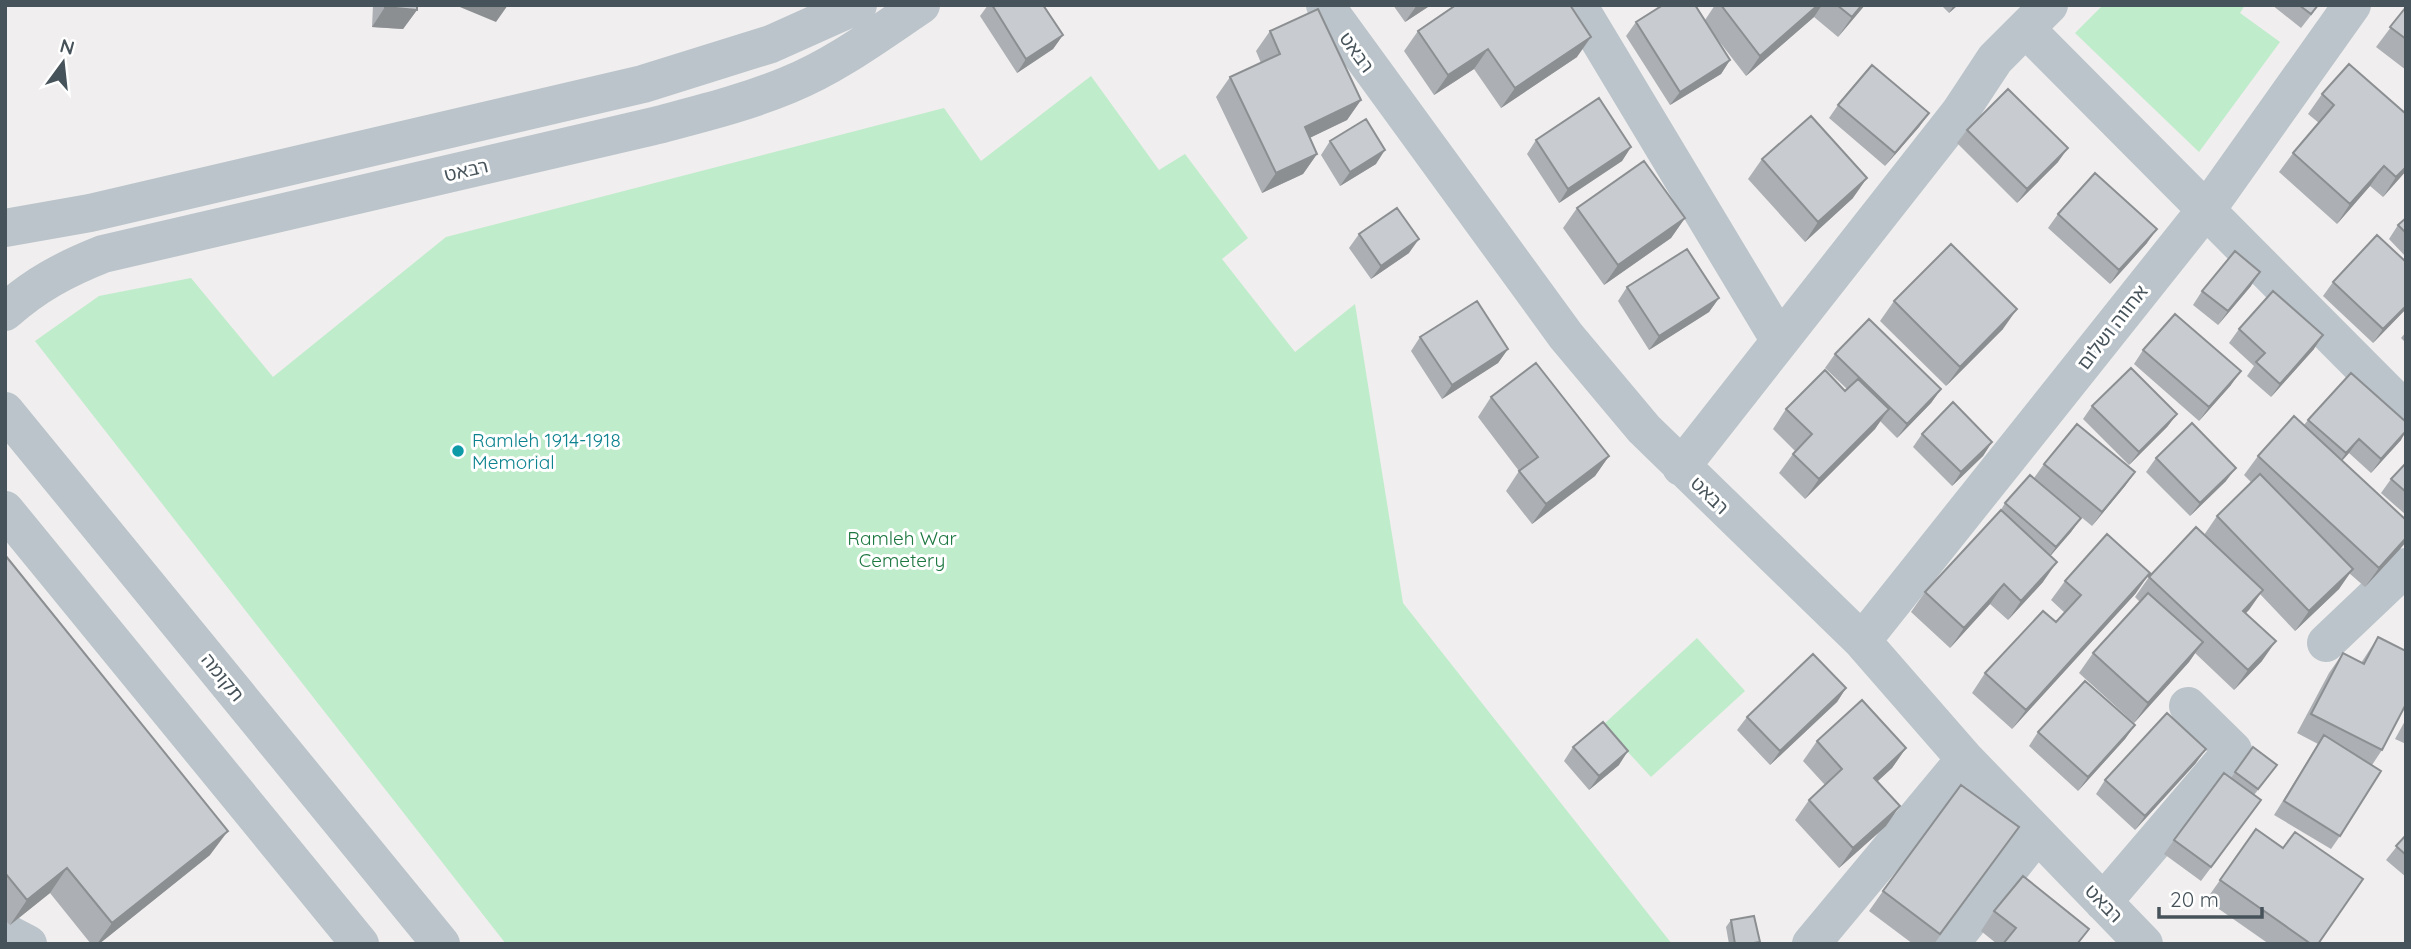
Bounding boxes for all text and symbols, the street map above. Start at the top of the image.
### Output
street label: רבאט [1334,27,1380,77]
north arrow [28,28,98,98]
text: N [58,33,77,60]
street label: רבאט [442,153,490,187]
street label: אחווה ושלום [2071,280,2153,374]
place label: Ramleh 1914-1918 Memorial [472,428,621,474]
marker: Ramleh 1914-1918 Memorial [450,443,466,459]
street label: רבאט [1686,471,1734,519]
park label: Ramleh War Cemetery [847,526,957,572]
street label: תקומה [196,648,250,706]
scale bar [2159,876,2262,920]
street label: רבאט [2080,879,2128,927]
text: 20 m [2170,886,2219,912]

